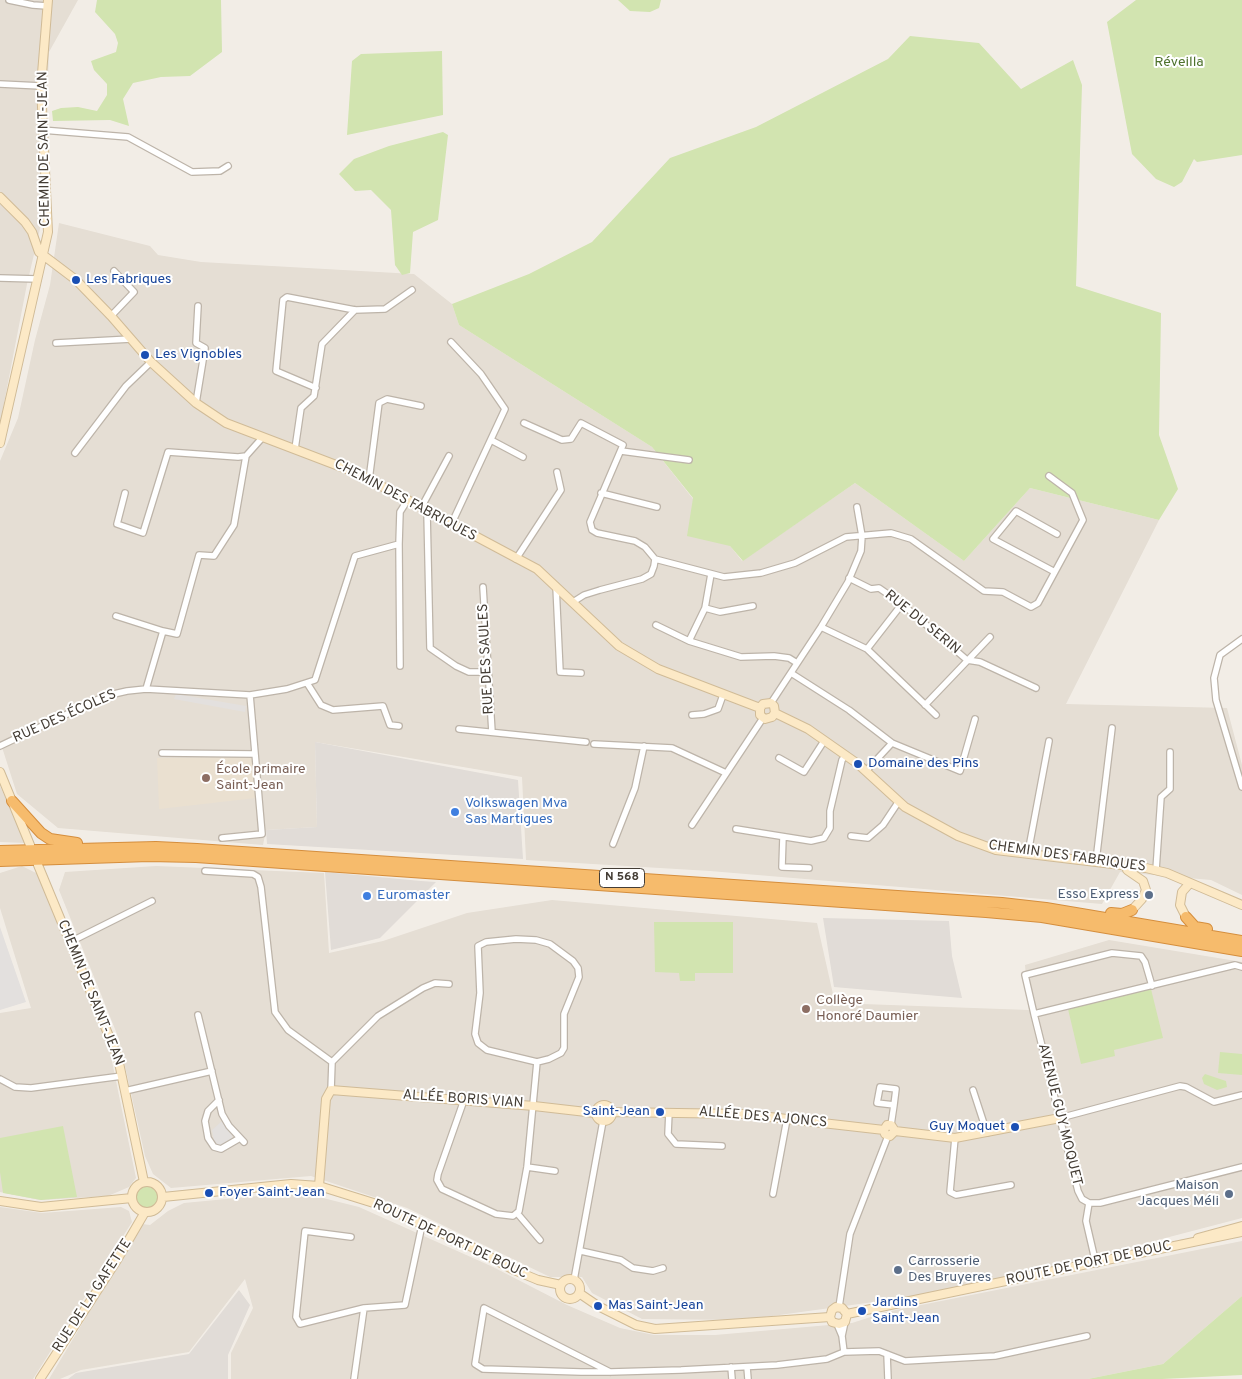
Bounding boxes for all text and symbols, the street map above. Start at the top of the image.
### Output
park label: Réveilla [1154,55,1204,71]
street label: CHEMIN DE SAINT-JEAN [35,71,55,227]
place label: Les Fabriques [86,272,172,288]
marker: Les Fabriques [70,274,82,286]
place label: Les Vignobles [155,347,242,363]
marker: Les Vignobles [139,349,151,361]
street label: CHEMIN DES FABRIQUES [331,456,479,546]
street label: RUE DU SERIN [881,587,963,659]
street label: RUE DES SAULES [476,603,498,715]
street label: RUE DES ÉCOLES [11,687,119,747]
place label: Domaine des Pins [868,756,979,772]
marker: Domaine des Pins [852,758,864,770]
place label: École primaire Saint-Jean [216,762,306,794]
marker: École primaire Saint-Jean [200,772,212,784]
place label: Volkswagen Mva Sas Martigues [465,796,567,829]
marker: Volkswagen Mva Sas Martigues [449,806,461,818]
street label: CHEMIN DES FABRIQUES [987,838,1147,876]
road number: N 568 [600,868,644,888]
place label: Esso Express [1058,887,1139,903]
place label: Euromaster [377,888,450,904]
marker: Esso Express [1143,889,1155,901]
marker: Euromaster [361,890,373,902]
street label: CHEMIN DE SAINT-JEAN [53,918,127,1068]
place label: Collège Honoré Daumier [816,993,918,1026]
marker: Collège Honoré Daumier [800,1003,812,1015]
street label: AVENUE GUY MOQUET [1033,1042,1085,1188]
street label: ALLÉE BORIS VIAN [402,1087,524,1113]
place label: Saint-Jean [582,1104,650,1120]
street label: ALLÉE DES AJONCS [698,1104,828,1132]
marker: Saint-Jean [654,1106,666,1118]
place label: Guy Moquet [929,1119,1005,1135]
marker: Guy Moquet [1009,1121,1021,1133]
place label: Maison Jacques Méli [1138,1178,1219,1210]
place label: Foyer Saint-Jean [219,1185,325,1201]
marker: Foyer Saint-Jean [203,1187,215,1199]
marker: Maison Jacques Méli [1223,1188,1235,1200]
street label: ROUTE DE PORT DE BOUC [370,1197,530,1283]
street label: RUE DE LA GAFETTE [50,1236,136,1356]
street label: ROUTE DE PORT DE BOUC [1005,1238,1173,1290]
place label: Carrosserie Des Bruyeres [908,1254,991,1286]
marker: Carrosserie Des Bruyeres [892,1264,904,1276]
place label: Jardins Saint-Jean [872,1295,940,1328]
place label: Mas Saint-Jean [608,1298,704,1314]
marker: Mas Saint-Jean [592,1300,604,1312]
marker: Jardins Saint-Jean [856,1305,868,1317]

